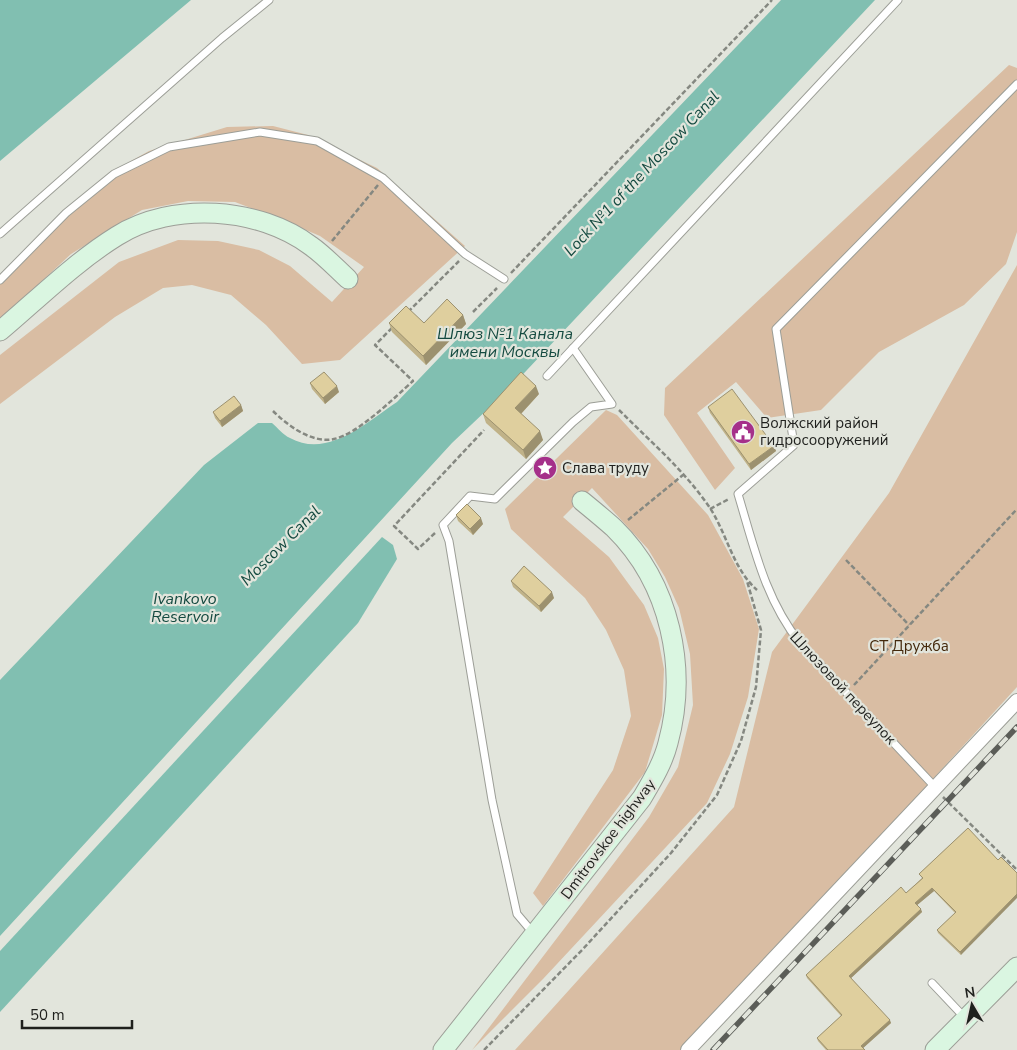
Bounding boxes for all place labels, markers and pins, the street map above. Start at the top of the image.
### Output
place label: Волжский район гидросооружений [760,413,889,450]
public building icon: Волжский район гидросооружений [730,419,756,445]
place icon: Слава труду [532,455,558,481]
place label: Слава труду [562,458,649,478]

